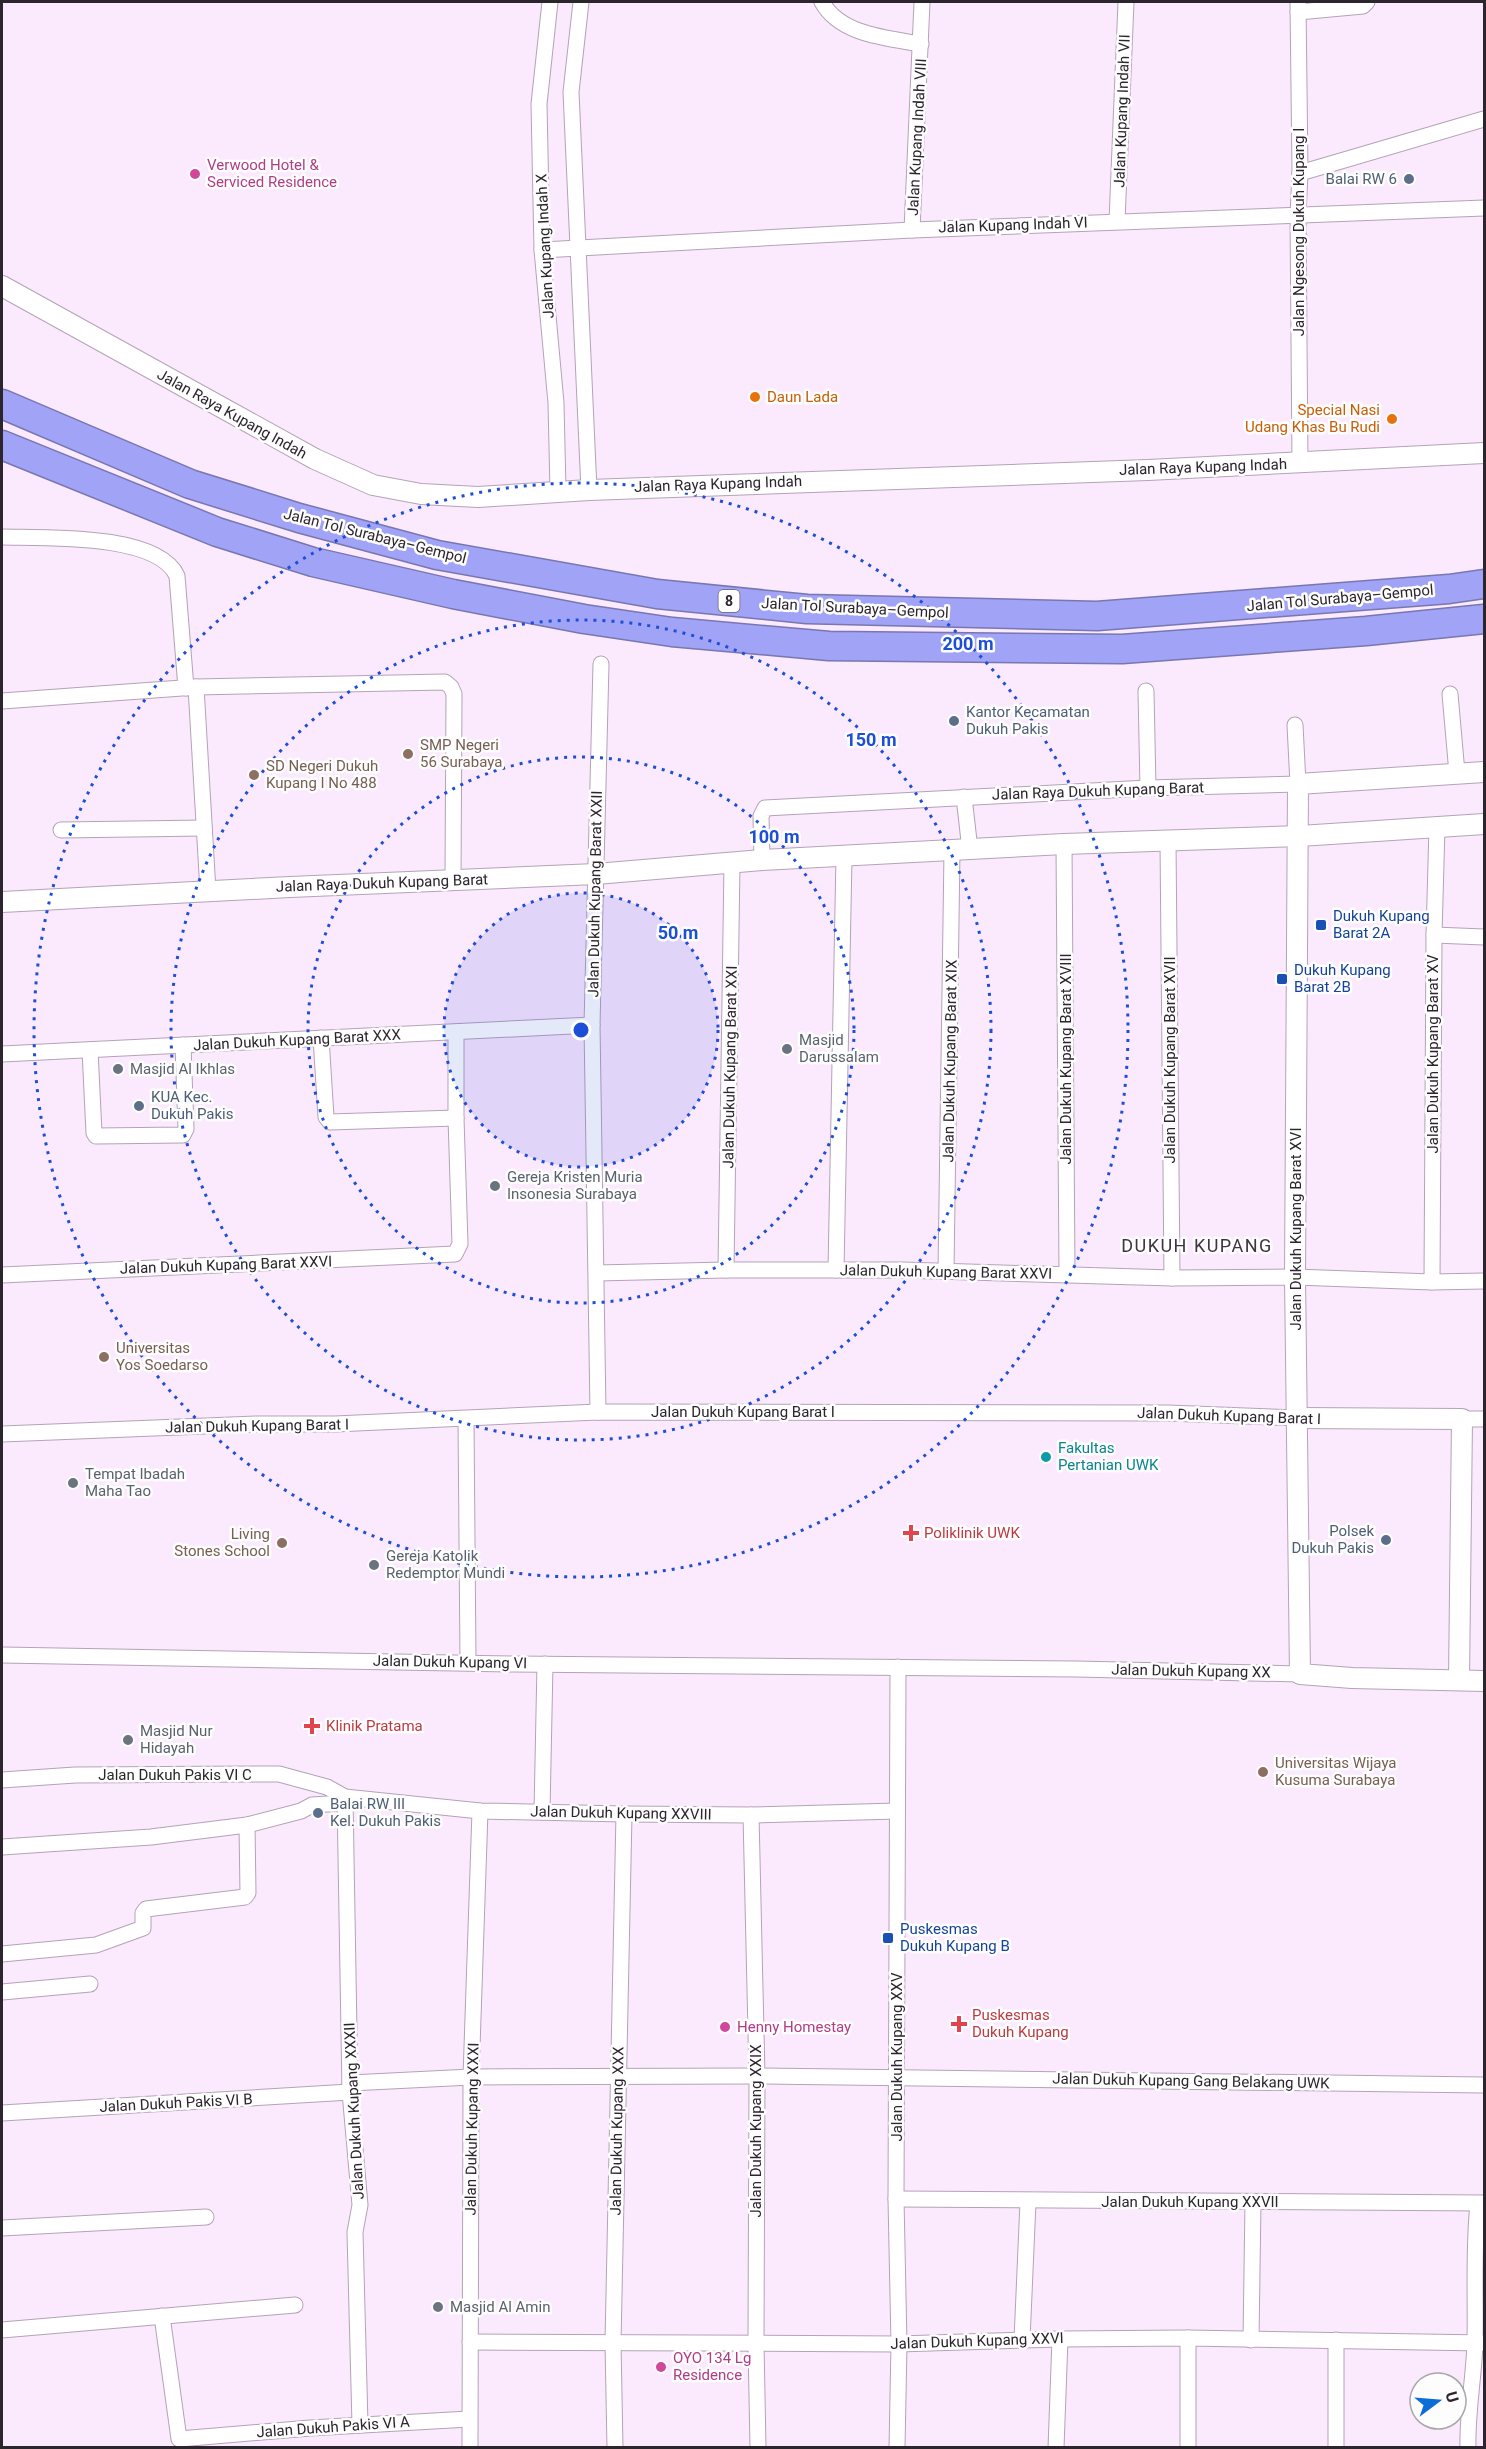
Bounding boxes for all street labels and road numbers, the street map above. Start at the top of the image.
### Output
street label: Jalan Kupang Indah VII [1110,34,1134,188]
street label: Jalan Kupang Indah VIII [904,58,930,216]
street label: Jalan Ngesong Dukuh Kupang I [1290,128,1308,336]
street label: Jalan Kupang Indah X [532,172,558,319]
street label: Jalan Kupang Indah VI [938,213,1088,237]
street label: Jalan Raya Kupang Indah [154,365,310,463]
street label: Jalan Raya Kupang Indah [1119,455,1287,479]
street label: Jalan Raya Kupang Indah [634,472,802,496]
street label: Jalan Tol Surabaya–Gempol [282,505,468,567]
street label: Jalan Tol Surabaya–Gempol [1246,581,1434,615]
road number: 8 [718,590,740,612]
street label: Jalan Tol Surabaya–Gempol [761,594,949,622]
street label: Jalan Raya Dukuh Kupang Barat [992,778,1204,804]
street label: Jalan Dukuh Kupang Barat XXII [584,790,606,998]
street label: Jalan Raya Dukuh Kupang Barat [276,870,488,896]
street label: Jalan Dukuh Kupang Barat XVIII [1057,953,1075,1165]
street label: Jalan Dukuh Kupang Barat XV [1424,954,1442,1153]
street label: Jalan Dukuh Kupang Barat XVII [1161,956,1179,1164]
street label: Jalan Dukuh Kupang Barat XIX [939,959,961,1163]
street label: Jalan Dukuh Kupang Barat XXI [719,965,741,1169]
street label: Jalan Dukuh Kupang Barat XXX [193,1026,402,1054]
street label: Jalan Dukuh Kupang Barat XVI [1287,1128,1305,1330]
street label: Jalan Dukuh Kupang Barat XXVI [120,1252,332,1278]
street label: Jalan Dukuh Kupang Barat XXVI [840,1261,1052,1283]
street label: Jalan Dukuh Kupang Barat I [651,1403,835,1421]
street label: Jalan Dukuh Kupang Barat I [1137,1404,1321,1428]
street label: Jalan Dukuh Kupang Barat I [165,1415,349,1437]
street label: Jalan Dukuh Kupang VI [373,1652,527,1672]
street label: Jalan Dukuh Kupang XX [1111,1661,1272,1681]
street label: Jalan Dukuh Pakis VI C [98,1766,252,1784]
street label: Jalan Dukuh Kupang XXVIII [530,1802,712,1824]
street label: Jalan Dukuh Kupang XXV [888,1972,906,2142]
street label: Jalan Dukuh Kupang XXXII [340,2022,368,2200]
street label: Jalan Dukuh Kupang XXXI [461,2042,483,2216]
street label: Jalan Dukuh Kupang XXIX [747,2044,765,2218]
street label: Jalan Dukuh Kupang XXX [607,2046,627,2216]
street label: Jalan Dukuh Kupang Gang Belakang UWK [1052,2070,1330,2092]
street label: Jalan Dukuh Pakis VI B [99,2090,253,2116]
street label: Jalan Dukuh Kupang XXVII [1101,2193,1279,2211]
street label: Jalan Dukuh Kupang XXVI [890,2329,1064,2353]
street label: Jalan Dukuh Pakis VI A [256,2413,410,2441]

